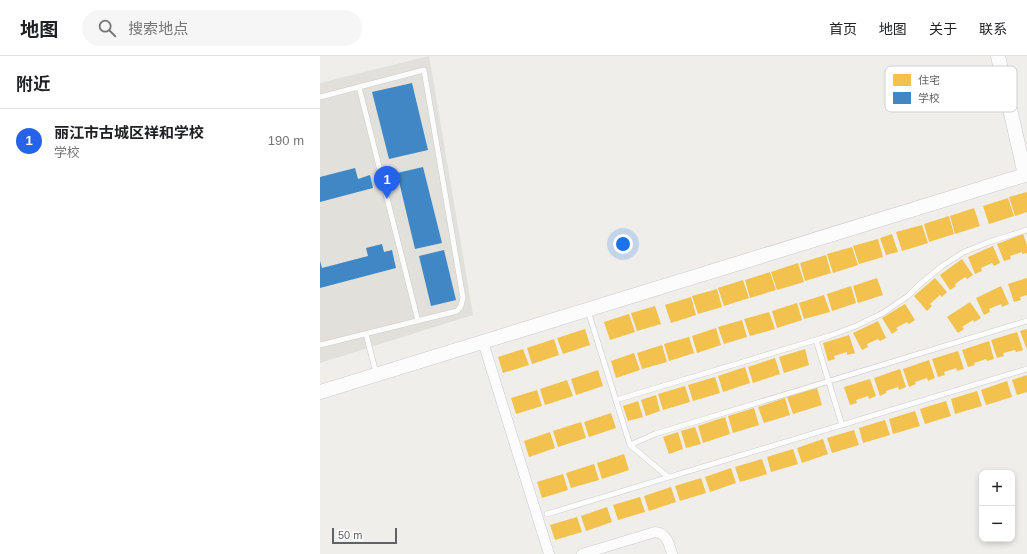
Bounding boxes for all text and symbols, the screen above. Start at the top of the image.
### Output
search box [82,10,362,46]
icon: search [96,17,118,39]
text: 地图 [20,19,58,40]
text: 搜索地点 [128,20,188,37]
text: 首页 [829,21,857,37]
text: 地图 [879,21,907,37]
text: 关于 [929,21,957,37]
text: 联系 [979,21,1007,37]
legend [885,66,1017,112]
text: 住宅 [918,74,940,86]
text: 附近 [16,75,50,94]
text: 学校 [918,92,940,104]
text: 丽江市古城区祥和学校 [54,124,204,141]
text: 1 [25,133,33,148]
text: 190 m [268,133,304,148]
text: 学校 [54,145,80,160]
pin: 1 [374,166,400,199]
your location [613,234,633,254]
map controls [979,470,1015,542]
button: + [979,470,1015,506]
button: − [979,506,1015,542]
scale bar [332,526,397,545]
text: 50 m [338,529,362,541]

